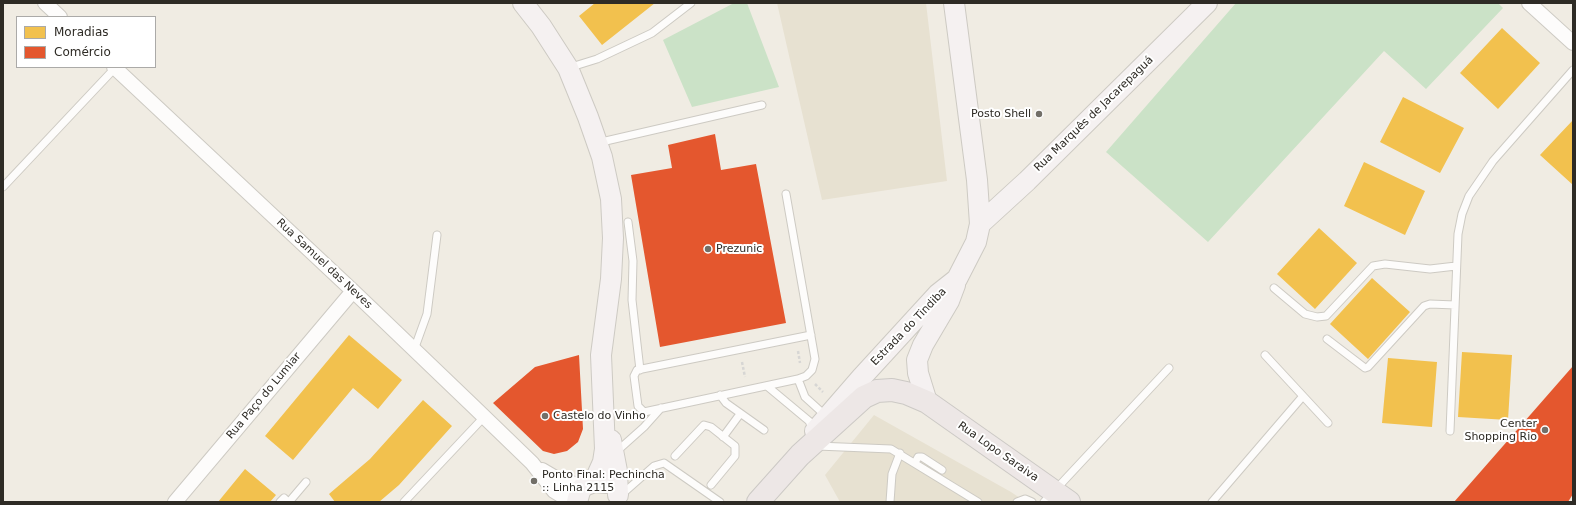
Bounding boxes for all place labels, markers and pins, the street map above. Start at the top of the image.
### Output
place label: Posto Shell [971,107,1031,121]
marker: Posto Shell [1034,109,1044,119]
place label: Prezunic [716,242,762,256]
marker: Prezunic [703,244,713,254]
place label: Castelo do Vinho [553,409,646,423]
marker: Castelo do Vinho [540,411,550,421]
place label: Center Shopping Rio [1464,417,1537,443]
marker: Center Shopping Rio [1540,425,1550,435]
place label: Ponto Final: Pechincha :: Linha 2115 [542,468,665,494]
marker: Ponto Final: Pechincha :: Linha 2115 [529,476,539,486]

